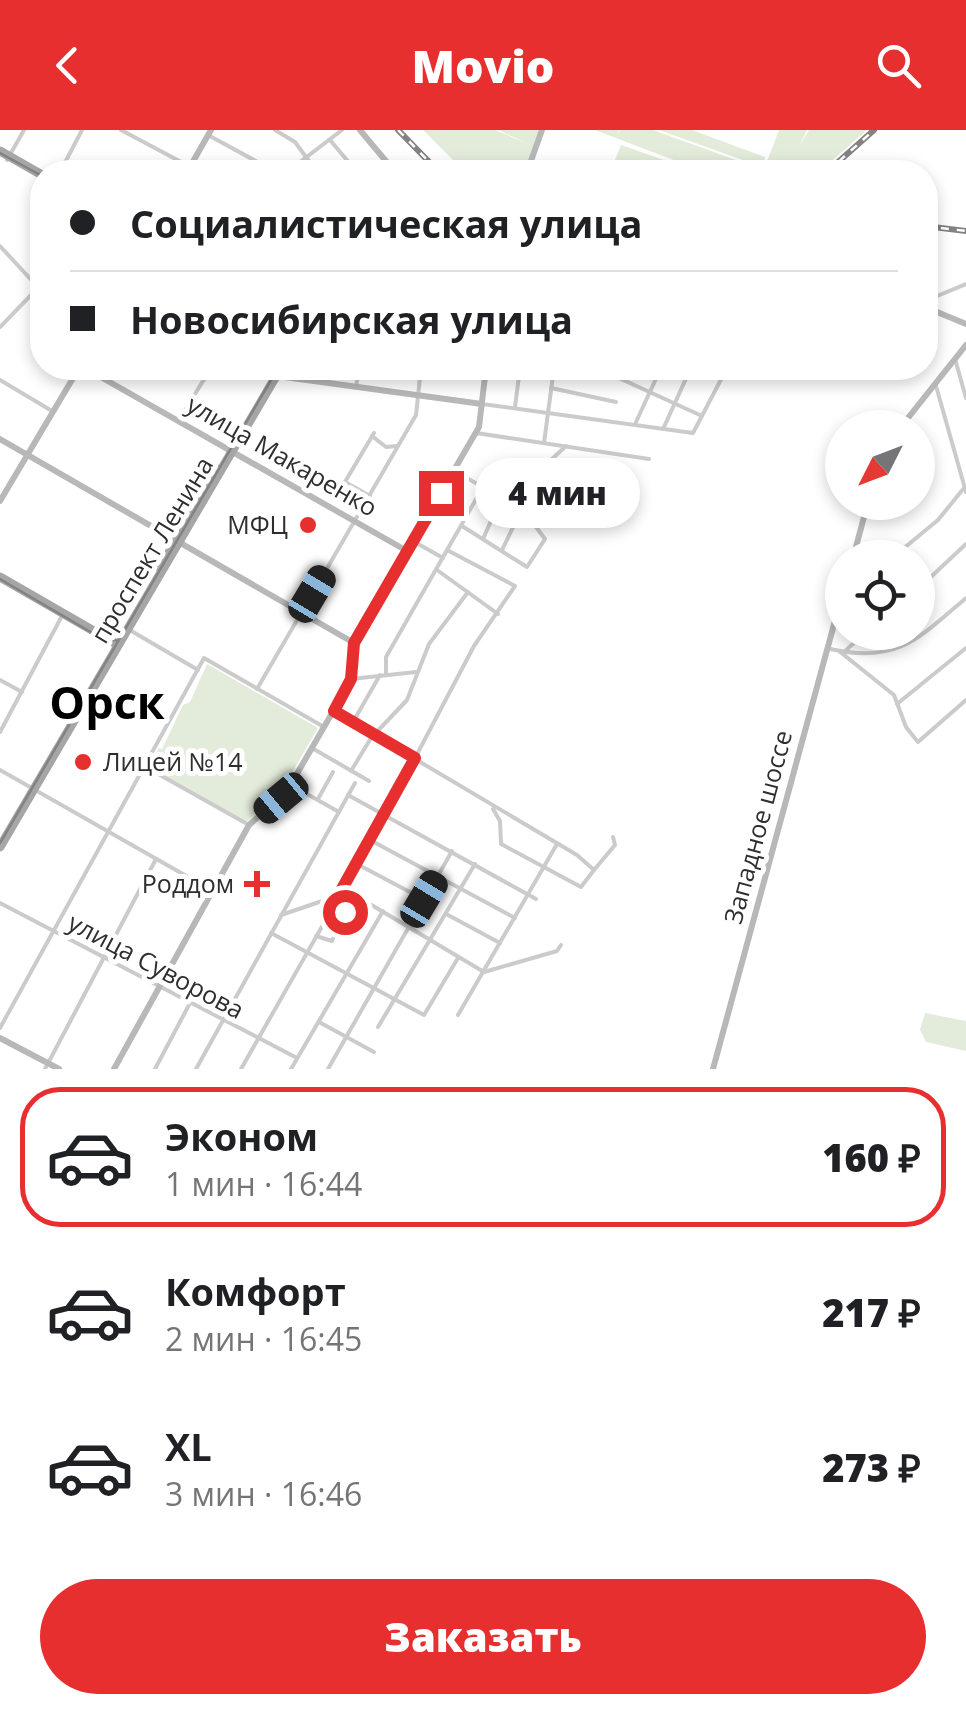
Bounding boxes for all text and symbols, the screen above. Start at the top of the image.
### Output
text: Movio [412,35,554,96]
icon: back [40,38,95,93]
icon: search [871,38,926,93]
text: Социалистическая улица [130,197,642,249]
text: Новосибирская улица [130,293,573,345]
street label: улица Макаренко [181,387,384,524]
north arrow [825,410,935,520]
map controls [825,410,935,650]
street label: проспект Ленина [82,450,220,649]
callout: 4 мин [476,458,641,528]
route end [419,471,464,516]
text: 4 мин [508,471,607,514]
place label: МФЦ [227,507,288,541]
marker: МФЦ [297,514,319,536]
button: locate [825,540,935,650]
car [284,561,340,627]
district label: Орск [49,671,165,732]
street label: Западное шоссе [715,726,799,927]
place label: Лицей №14 [103,744,243,778]
marker: Лицей №14 [72,751,94,773]
car [248,767,314,829]
place label: Роддом [142,866,234,900]
car [396,866,452,932]
marker: Роддом [244,871,270,897]
route start [323,890,368,935]
street label: улица Суворова [62,904,251,1026]
text: Эконом [165,1110,318,1162]
icon: car [45,1112,135,1202]
text: 160 ₽ [822,1131,921,1183]
text: 1 мин · 16:44 [165,1162,362,1205]
text: Комфорт [165,1265,346,1317]
icon: car [45,1267,135,1357]
text: 217 ₽ [822,1286,921,1338]
text: 2 мин · 16:45 [165,1317,362,1360]
text: XL [165,1420,212,1472]
icon: car [45,1422,135,1512]
text: 273 ₽ [822,1441,921,1493]
text: 3 мин · 16:46 [165,1472,362,1515]
button: Заказать [40,1579,926,1694]

